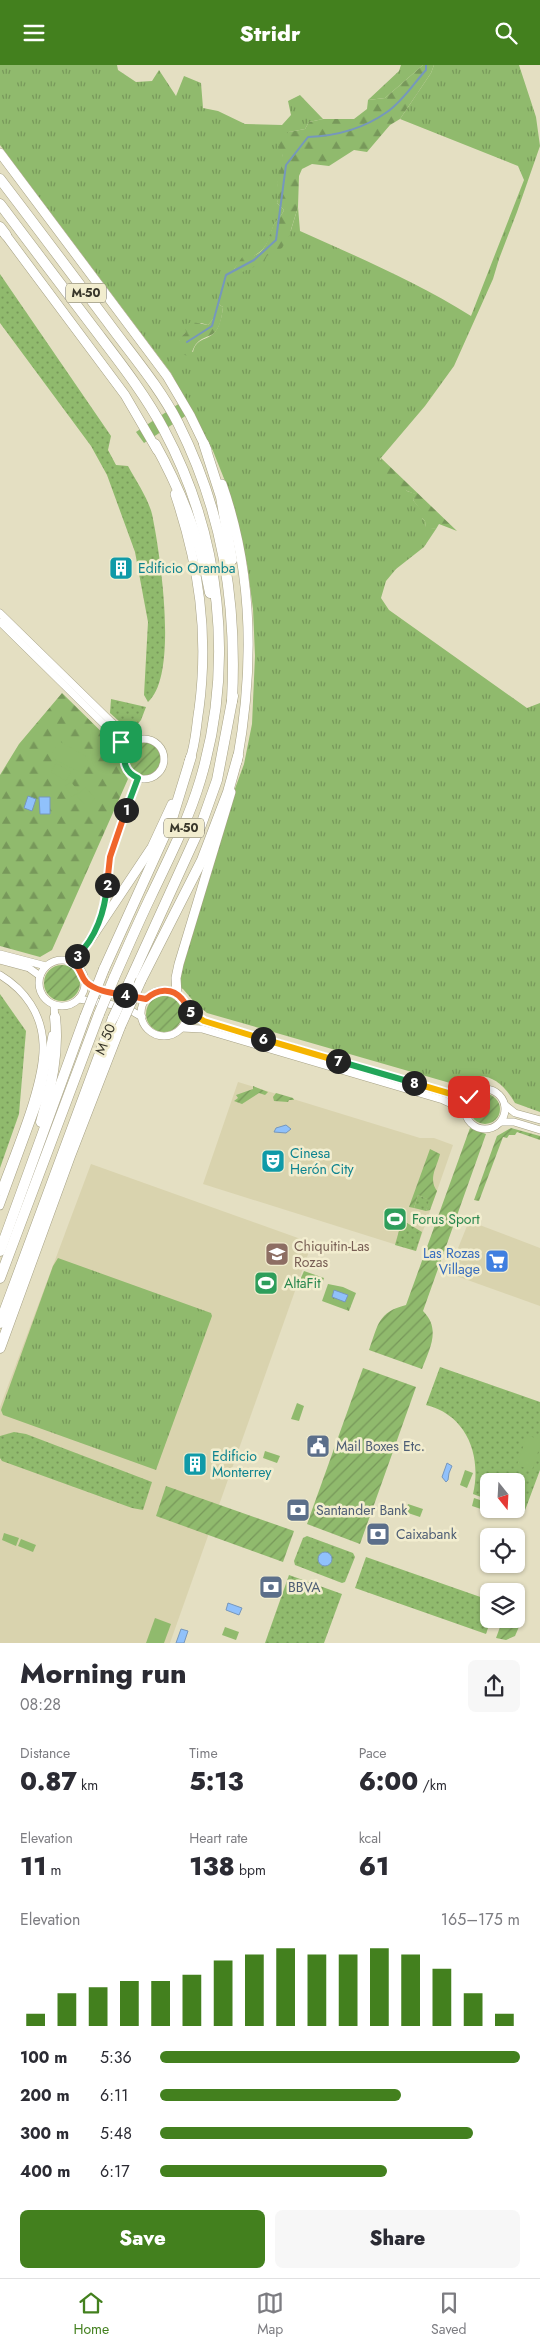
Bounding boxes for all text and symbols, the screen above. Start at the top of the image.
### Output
text: Stridr [240,17,300,49]
icon: menu [20,19,48,47]
icon: search [492,19,520,47]
road number: M-50 [66,283,106,303]
building icon: Edificio Oramba [108,555,134,581]
place label: Edificio Oramba [138,558,235,578]
pin [100,721,142,763]
icon: arrive [107,728,135,756]
pin: 1 [114,797,138,823]
text: 1 [123,800,130,820]
road number: M-50 [164,819,204,837]
pin: 2 [94,873,120,897]
text: 2 [103,875,112,895]
pin: 3 [64,943,90,969]
text: 3 [73,946,82,966]
pin: 4 [112,983,138,1007]
text: 4 [121,985,130,1005]
pin: 5 [178,999,202,1025]
text: 5 [186,1002,195,1022]
street label: M 50 [90,1020,120,1058]
pin: 6 [250,1027,276,1051]
text: 6 [259,1029,268,1049]
pin: 7 [326,1049,350,1073]
text: 7 [334,1051,343,1071]
pin: 8 [402,1071,426,1095]
text: 8 [410,1073,419,1093]
pin [448,1076,490,1118]
icon: check [455,1083,483,1111]
place label: Cinesa Herón City [290,1143,355,1179]
theatre icon: Cinesa Herón City [260,1148,286,1174]
sports icon: Forus Sport [382,1206,408,1232]
place label: Forus Sport [412,1209,480,1229]
place label: Chiquitin-Las Rozas [294,1236,370,1272]
school or university icon: Chiquitin-Las Rozas [264,1241,290,1267]
place label: Las Rozas Village [423,1243,480,1279]
supermarket icon: Las Rozas Village [484,1248,510,1274]
sports icon: AltaFit [253,1270,279,1296]
place label: AltaFit [284,1273,321,1293]
public building icon: Mail Boxes Etc. [305,1433,331,1459]
place label: Mail Boxes Etc. [336,1436,425,1456]
place label: Edificio Monterrey [212,1446,272,1482]
building icon: Edificio Monterrey [182,1451,208,1477]
north arrow [480,1473,525,1517]
map controls [480,1473,525,1628]
bank icon: Santander Bank [285,1497,311,1523]
place label: Santander Bank [316,1500,408,1520]
bank icon: Caixabank [365,1521,391,1547]
place label: Caixabank [396,1524,458,1544]
button: locate [480,1528,525,1573]
bank icon: BBVA [258,1574,284,1600]
place label: BBVA [288,1577,321,1597]
button: layers [480,1583,525,1628]
text: Morning run [20,1653,186,1694]
button: share [468,1660,520,1712]
text: 08:28 [20,1693,61,1716]
text: Distance [20,1743,70,1763]
text: Time [189,1743,218,1763]
text: Pace [359,1743,387,1763]
text: 0.87 [20,1763,77,1799]
text: 5:13 [189,1763,244,1799]
text: 6:00 [359,1763,418,1799]
text: km [77,1775,98,1795]
text: /km [418,1775,447,1795]
text: Elevation [20,1828,73,1848]
text: Heart rate [189,1828,248,1848]
text: kcal [359,1828,381,1848]
text: 11 [20,1848,46,1884]
text: 138 [189,1848,235,1884]
text: 61 [359,1848,389,1884]
text: m [46,1860,61,1880]
text: bpm [235,1860,266,1880]
text: Elevation [20,1908,80,1931]
text: 165–175 m [441,1908,520,1931]
text: 100 m [20,2046,67,2069]
text: 5:36 [100,2046,132,2069]
text: 200 m [20,2084,70,2107]
text: 6:11 [100,2084,128,2107]
text: 300 m [20,2122,69,2145]
text: 5:48 [100,2122,132,2145]
text: 400 m [20,2160,70,2183]
text: 6:17 [100,2160,130,2183]
button: Save [20,2210,265,2268]
button: Share [275,2210,520,2268]
tab: Home [73,2289,109,2339]
tab: Map [256,2289,284,2339]
tab: Saved [431,2289,467,2339]

